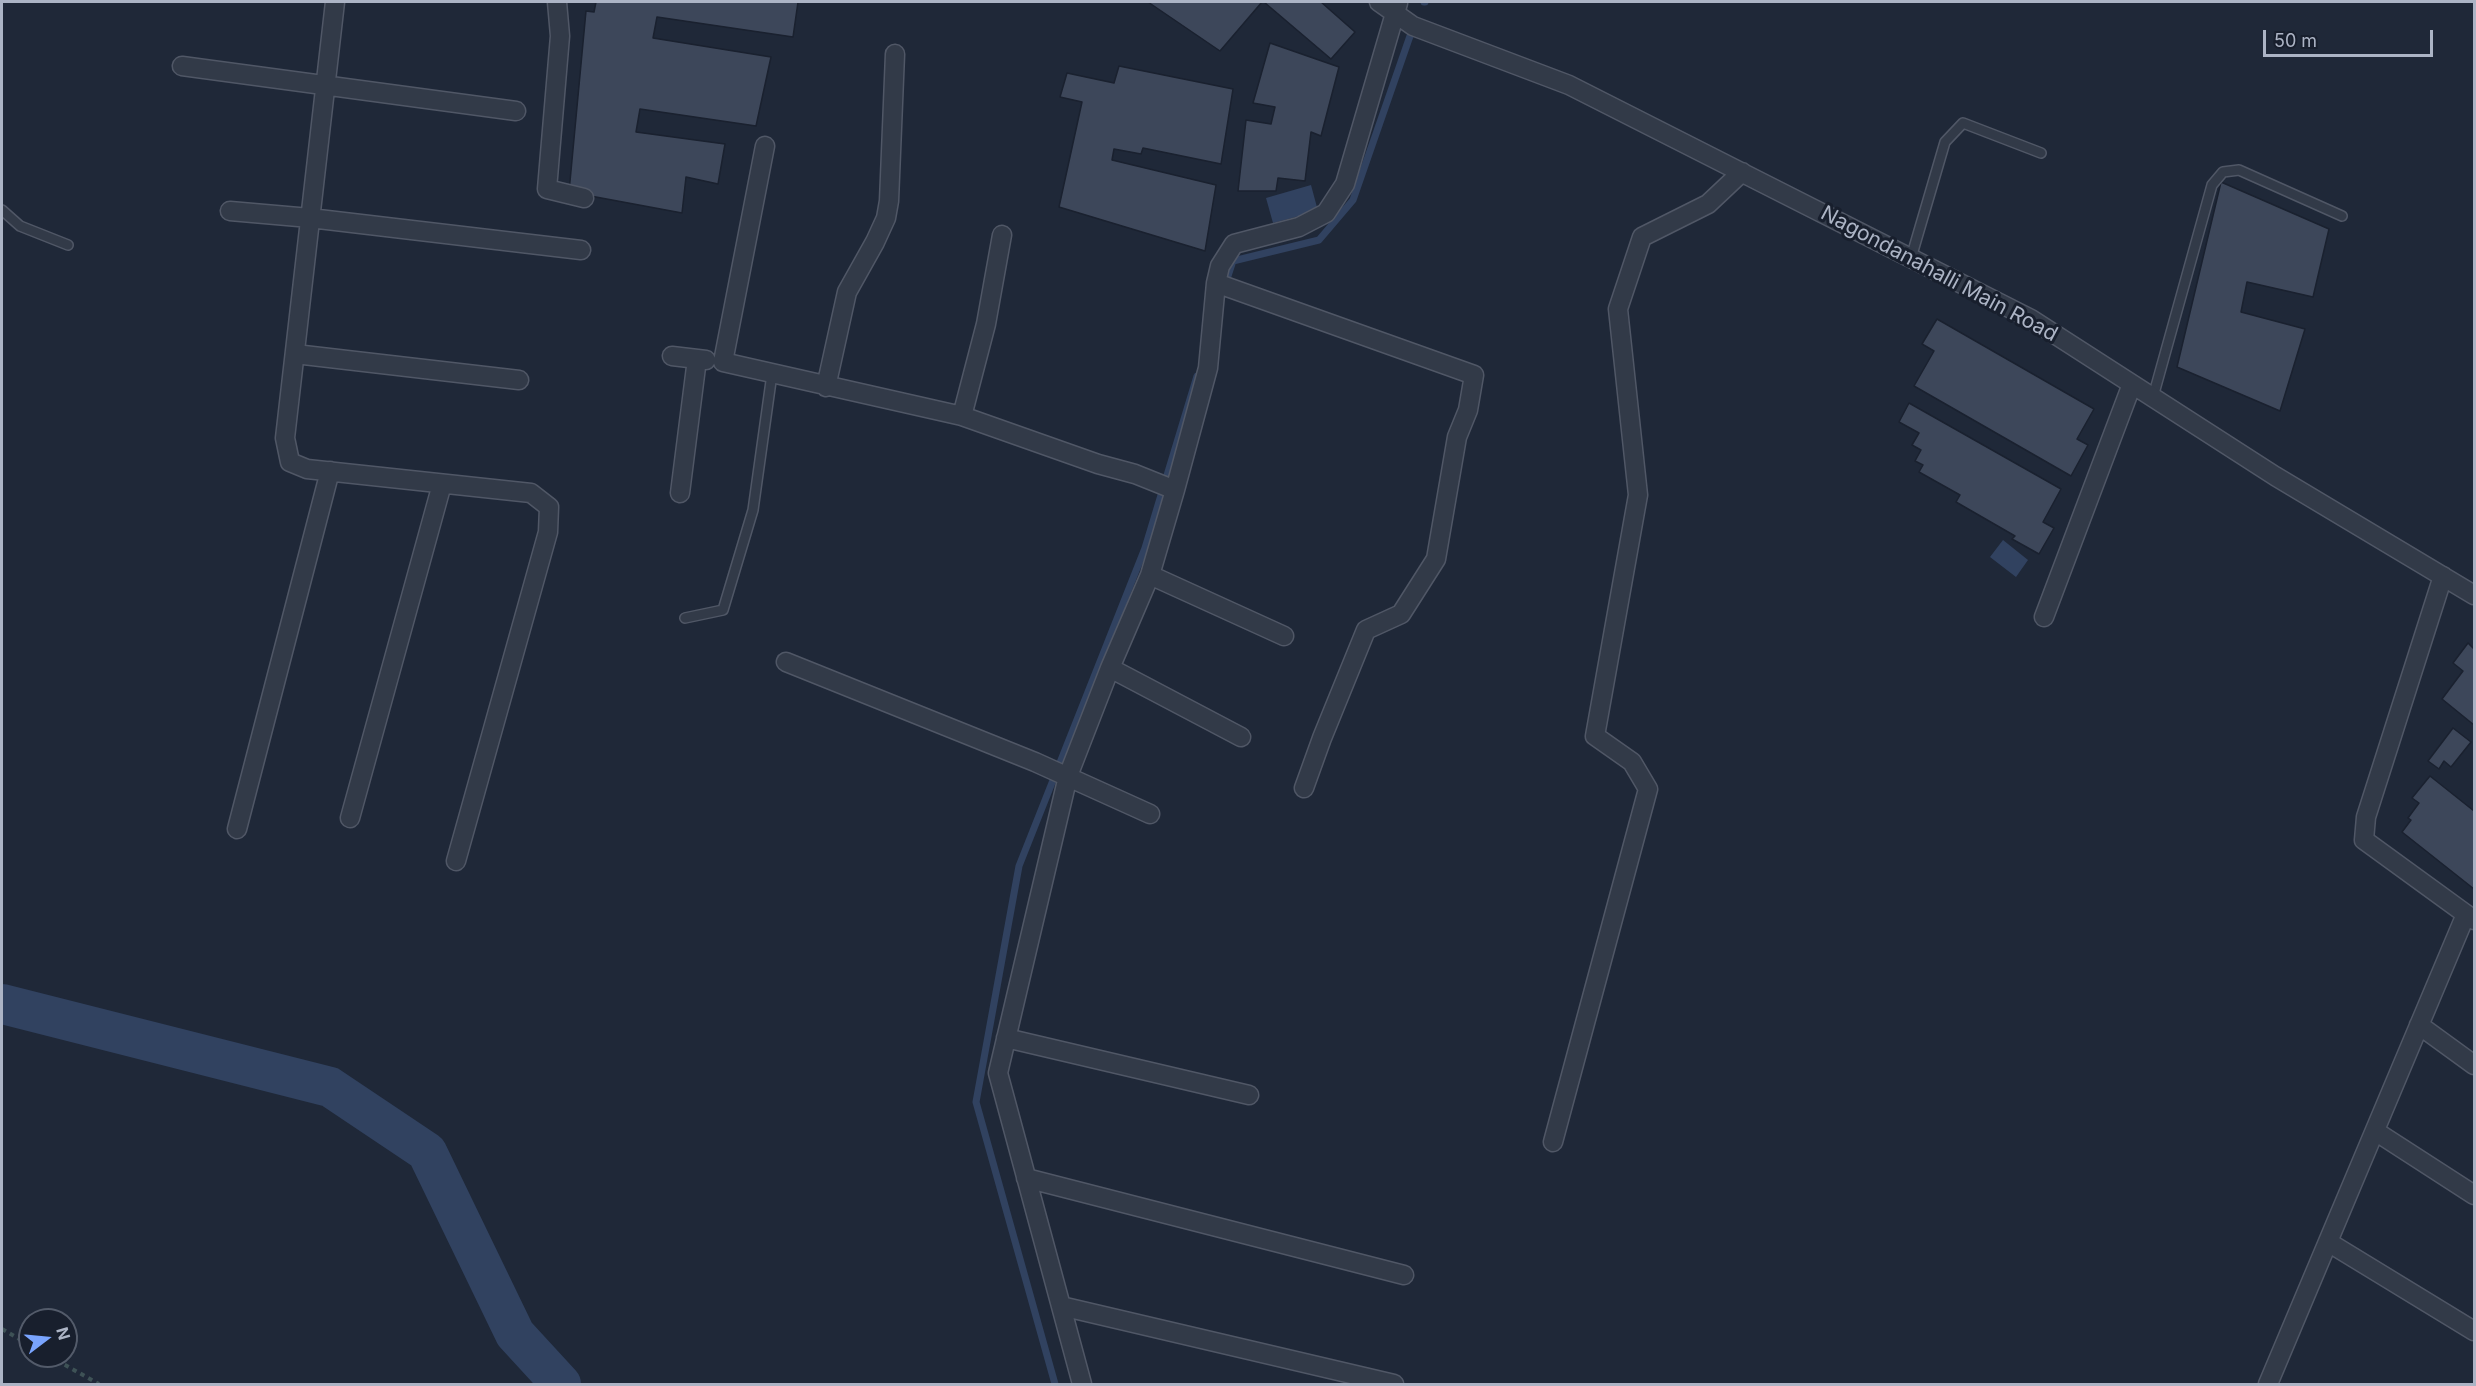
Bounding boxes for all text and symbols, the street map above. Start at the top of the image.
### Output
scale bar [2266,18,2436,56]
text: 50 m [2274,30,2317,51]
street label: Nagondanahalli Main Road [1816,201,2062,347]
north arrow [18,1308,78,1368]
text: N [52,1325,75,1342]

